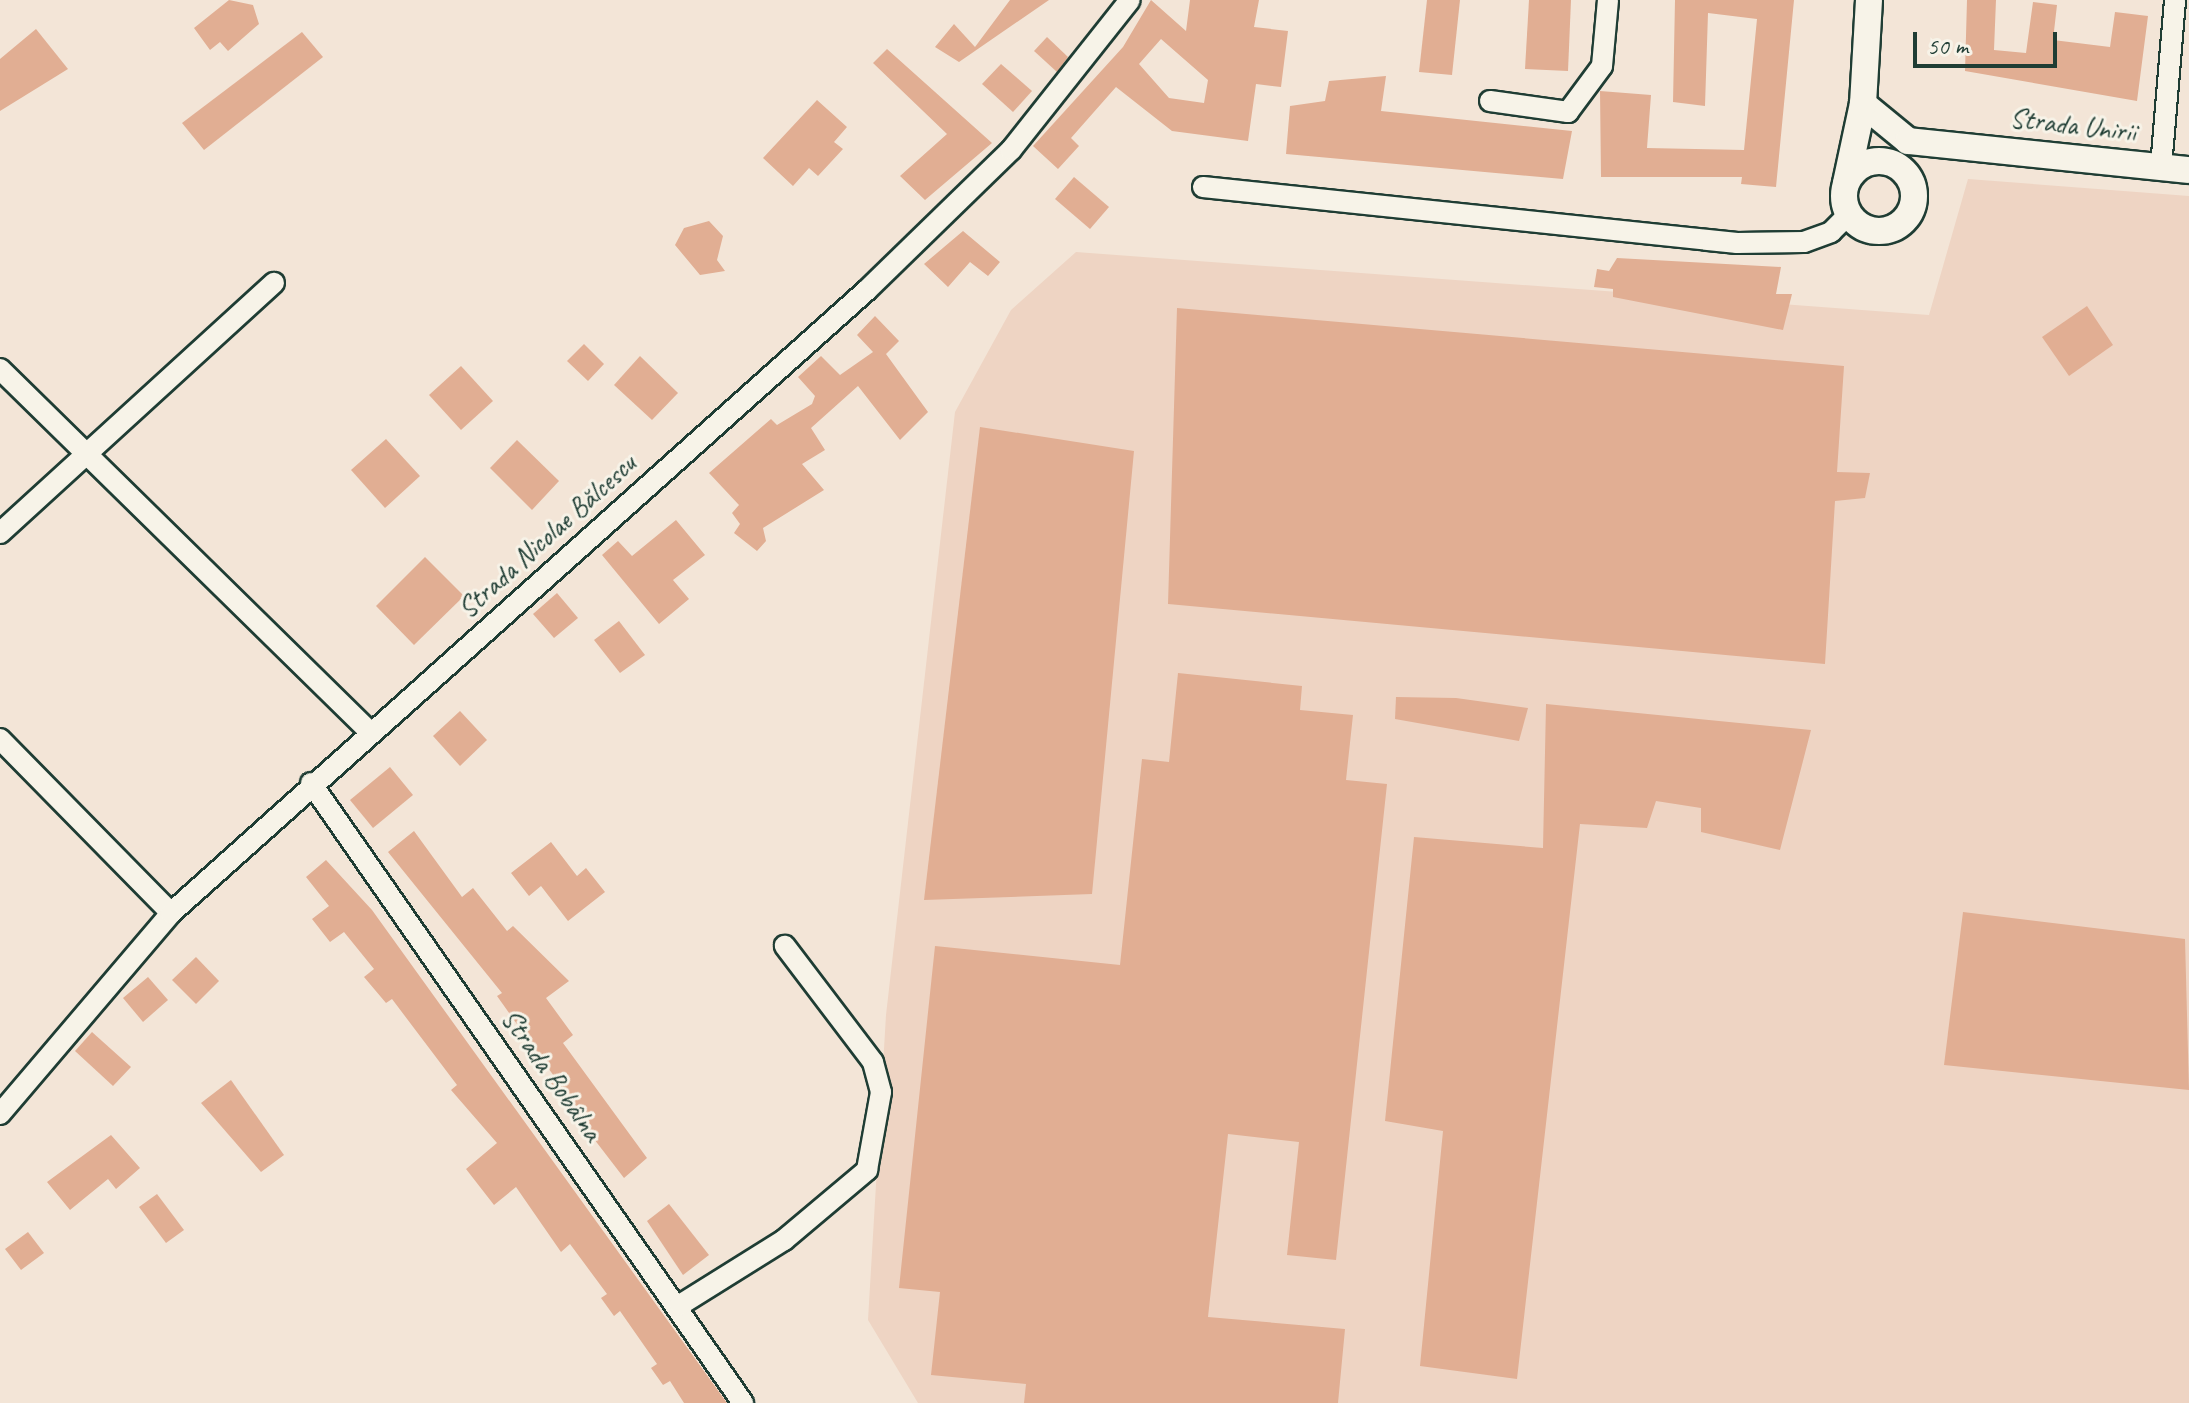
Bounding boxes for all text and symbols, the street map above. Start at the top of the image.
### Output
scale bar [1917,16,2061,66]
text: 50 m [1927,31,1968,61]
street label: Strada Unirii [2008,101,2138,149]
street label: Strada Nicolae Bălcescu [450,447,644,625]
street label: Strada Bobâlna [494,1003,610,1147]

